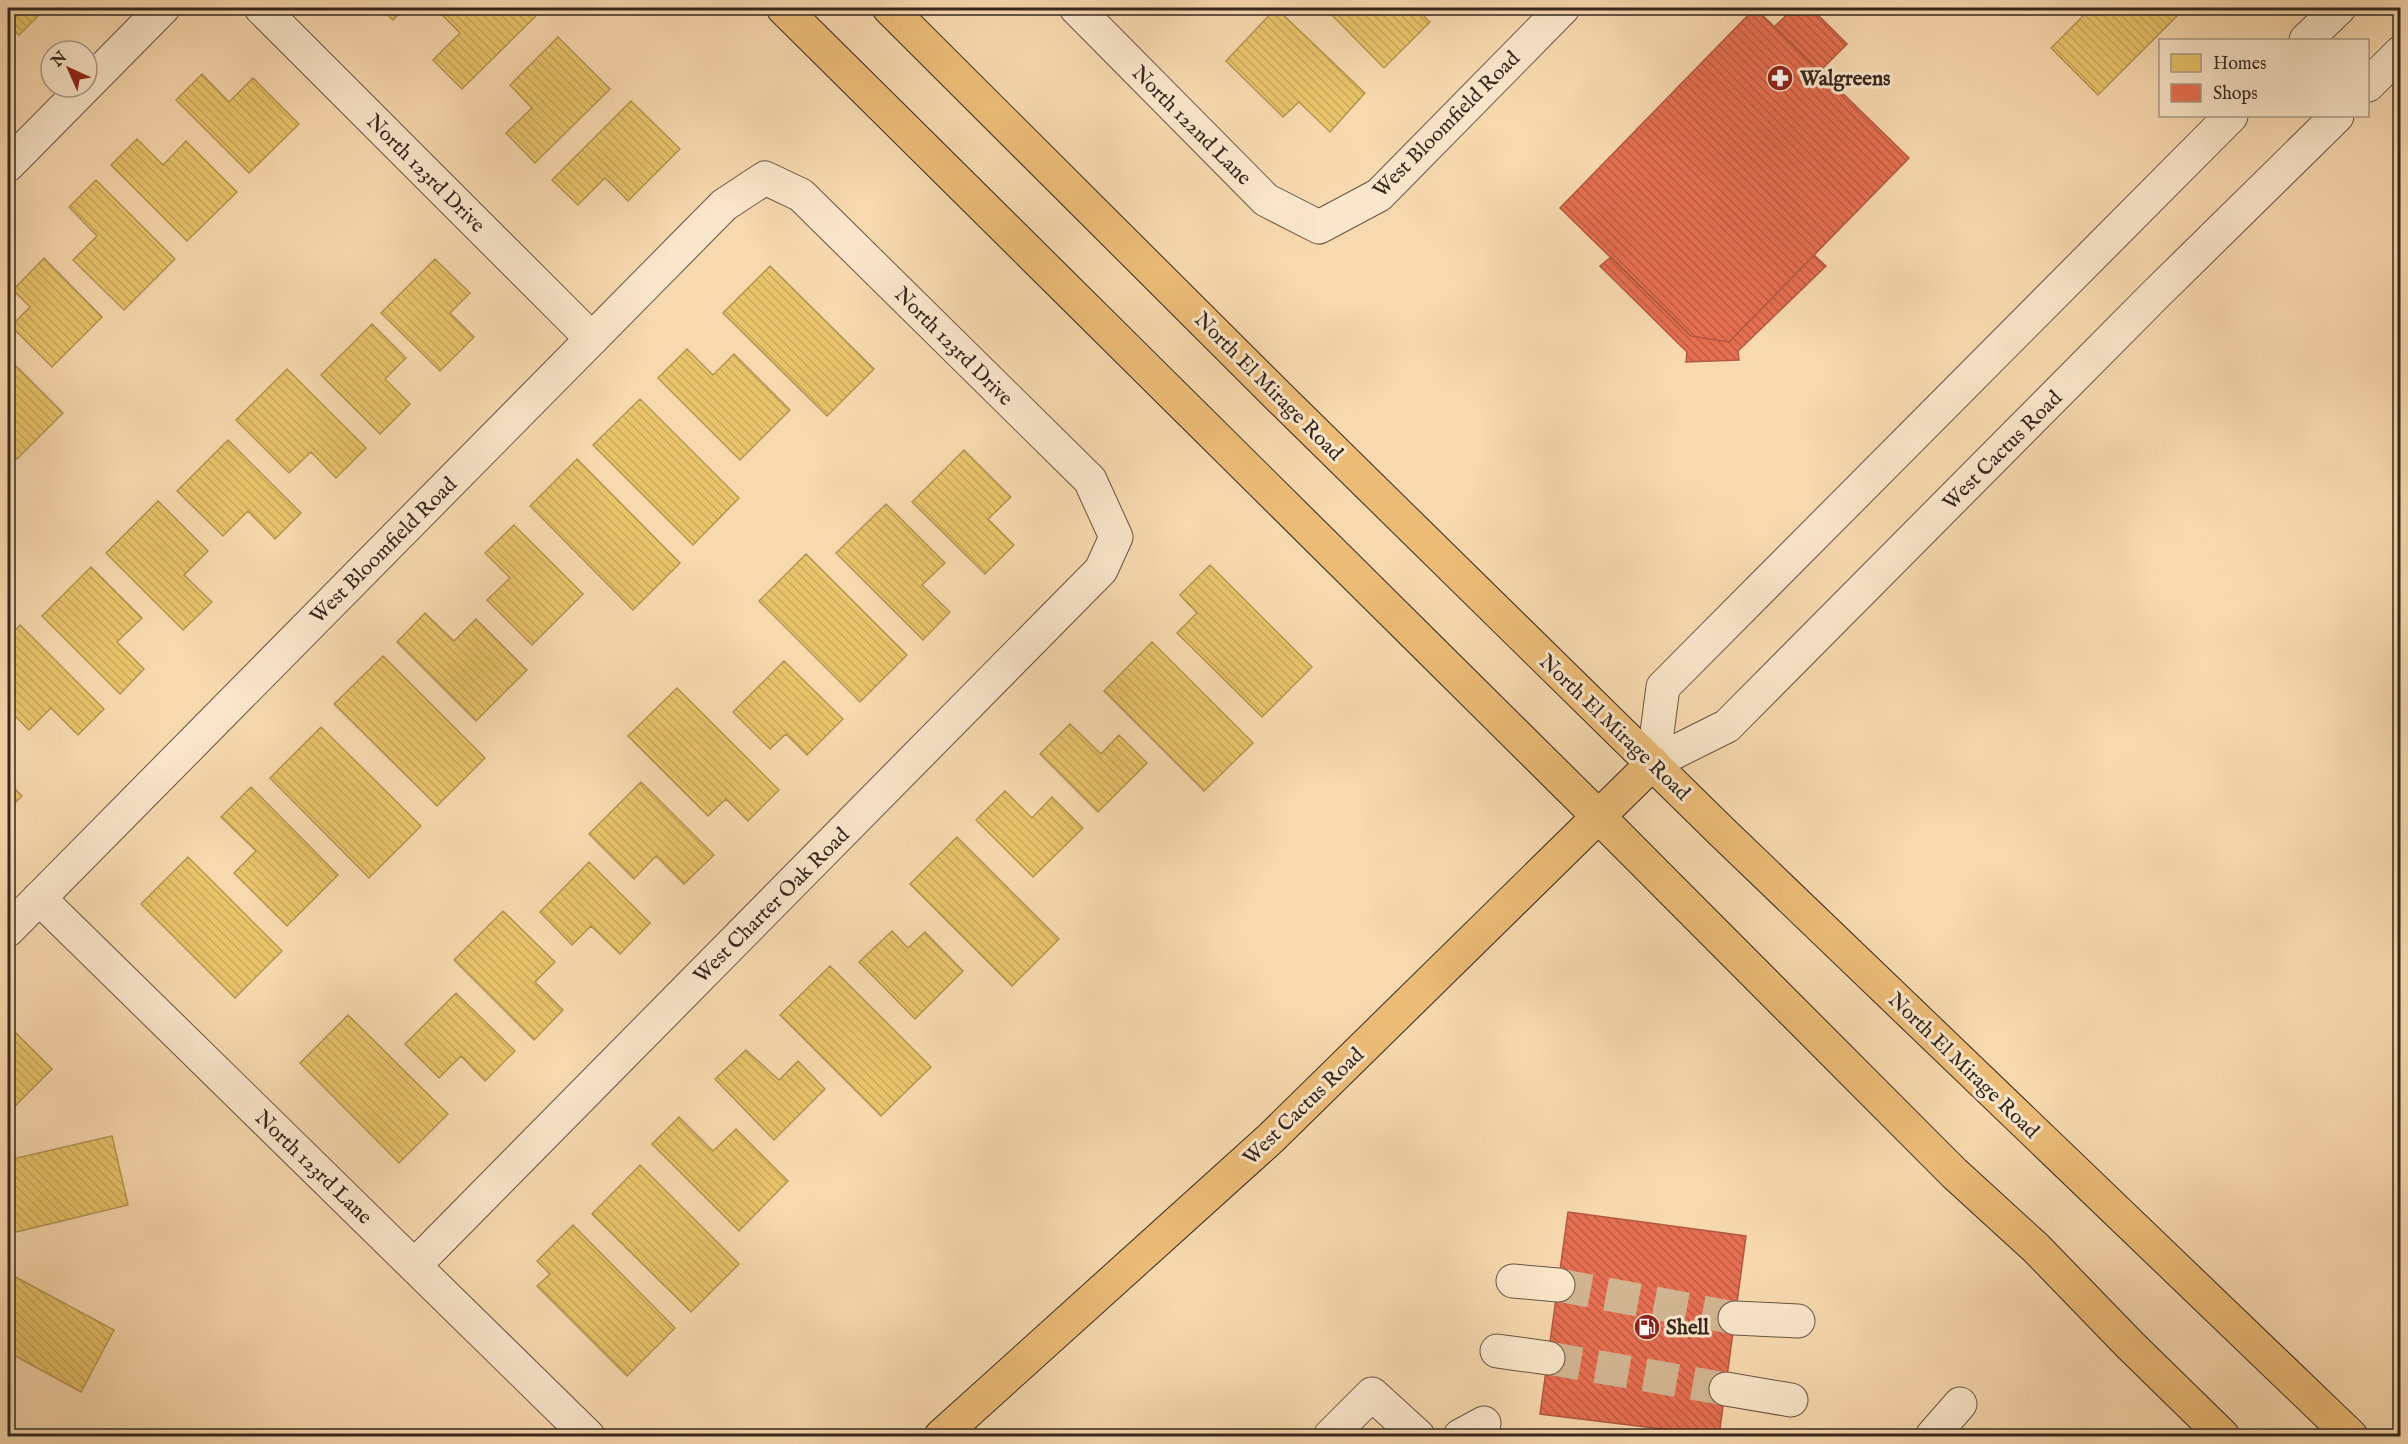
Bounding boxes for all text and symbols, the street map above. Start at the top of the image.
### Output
north arrow [39,39,99,99]
legend [2159,39,2369,117]
street label: West Bloomfield Road [1368,45,1527,204]
text: N [47,48,72,72]
text: Homes [2213,53,2266,76]
street label: North 122nd Lane [1125,60,1257,192]
pharmacy icon: Walgreens [1765,63,1795,93]
place label: Walgreens [1799,66,1891,93]
text: Shops [2213,83,2258,106]
street label: North 123rd Drive [360,109,490,240]
street label: North 123rd Drive [888,282,1018,413]
street label: North El Mirage Road [1188,307,1349,468]
street label: West Cactus Road [1938,385,2069,517]
street label: West Bloomfield Road [305,471,464,630]
street label: North El Mirage Road [1533,649,1696,808]
street label: West Charter Oak Road [688,822,856,990]
street label: North El Mirage Road [1882,987,2045,1146]
street label: West Cactus Road [1238,1042,1371,1172]
street label: North 123rd Lane [248,1105,378,1231]
fuel station icon: Shell [1632,1312,1662,1342]
place label: Shell [1666,1315,1710,1342]

